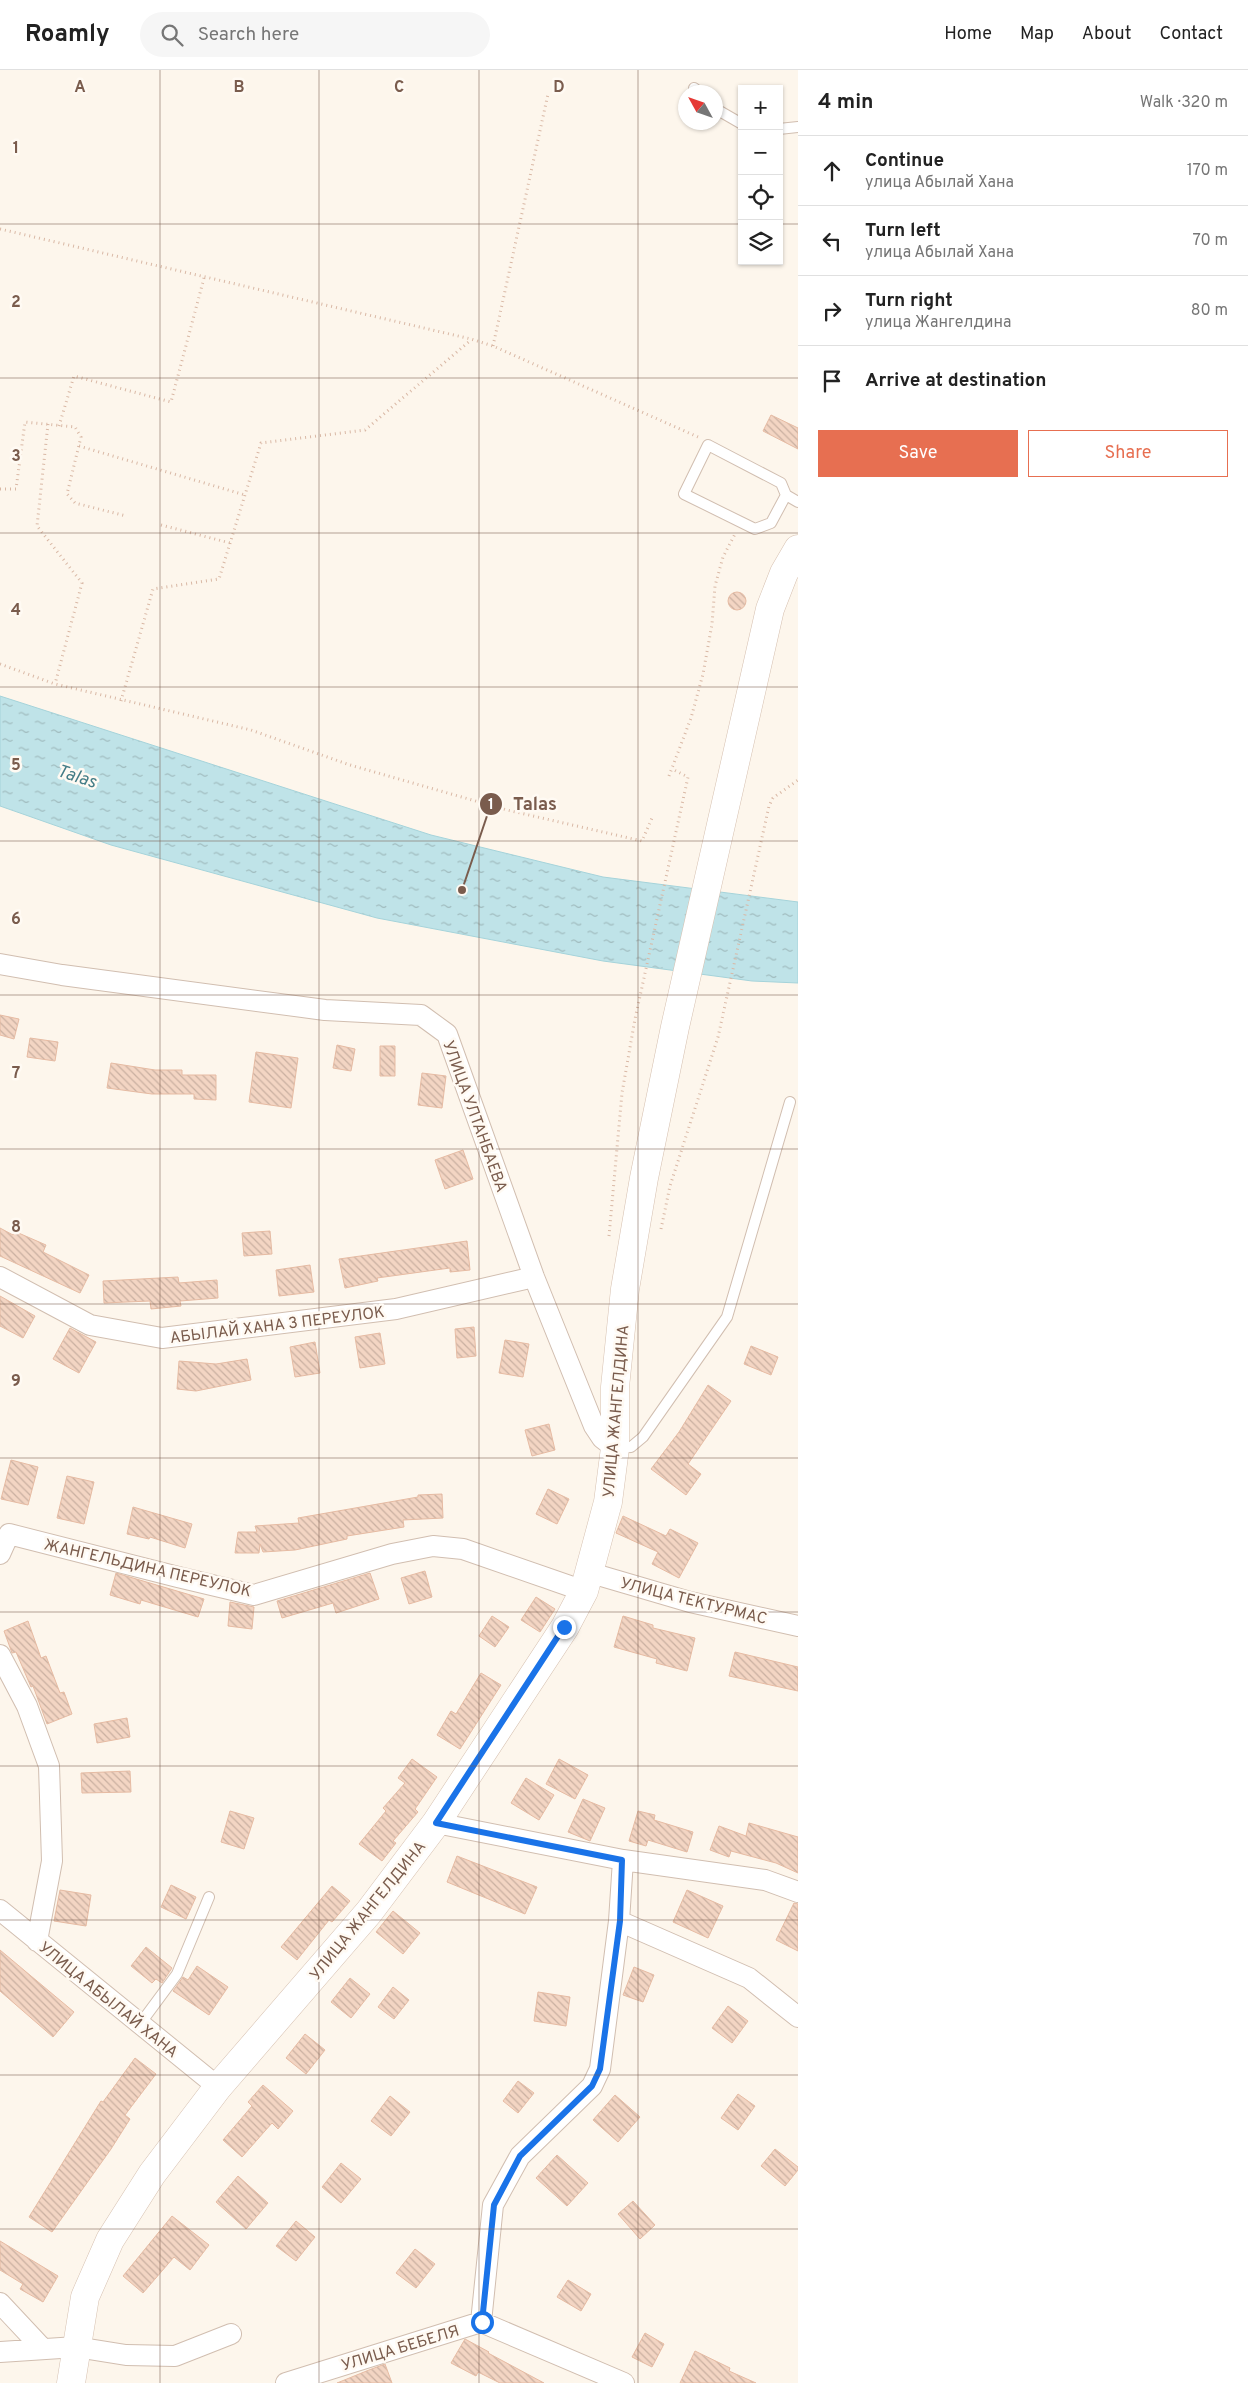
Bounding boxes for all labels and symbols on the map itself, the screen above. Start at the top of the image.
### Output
text: A [74,78,86,98]
text: B [233,78,245,98]
text: C [394,78,404,98]
text: D [553,78,565,98]
north arrow [678,85,723,130]
text: 1 [13,139,19,159]
text: 2 [11,293,21,313]
text: 3 [11,447,21,467]
text: 4 [11,601,21,621]
text: 5 [11,756,21,776]
water label: Talas [54,760,100,795]
callout: Talas [478,788,567,821]
text: Talas [513,794,557,817]
text: 1 [488,796,494,815]
text: 6 [11,910,21,930]
street label: УЛИЦА УЛТАНБАЕВА [437,1038,511,1195]
text: 7 [12,1064,20,1084]
text: 8 [11,1218,21,1238]
street label: АБЫЛАЙ ХАНА 3 ПЕРЕУЛОК [169,1301,386,1349]
street label: УЛИЦА ЖАНГЕЛДИНА [599,1324,635,1498]
text: 9 [11,1372,21,1392]
street label: ЖАНГЕЛЬДИНА ПЕРЕУЛОК [42,1535,253,1603]
street label: УЛИЦА ТЕКТУРМАС [618,1574,769,1630]
route end [553,1616,576,1639]
street label: УЛИЦА ЖАНГЕЛДИНА [306,1837,431,1985]
street label: УЛИЦА АБЫЛАЙ ХАНА [34,1937,183,2063]
route start [471,2311,494,2334]
street label: УЛИЦА БЕБЕЛЯ [339,2321,462,2376]

